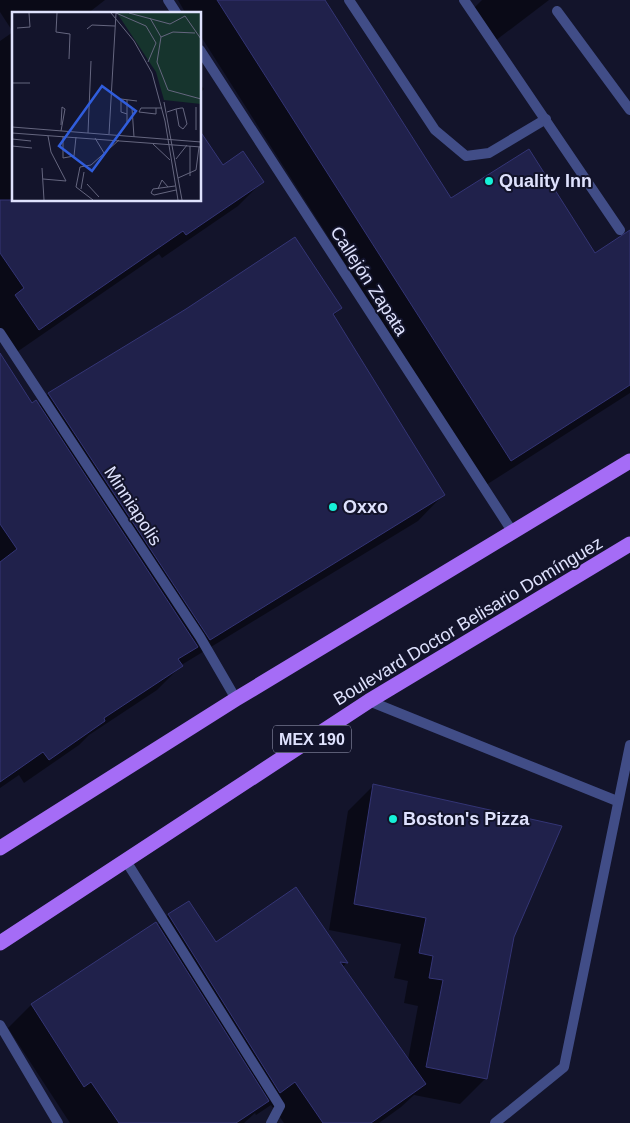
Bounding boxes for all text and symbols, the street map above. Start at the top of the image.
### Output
inset map [12,12,201,201]
place label: Quality Inn [499,171,592,191]
marker: Quality Inn [483,175,495,187]
street label: Callejón Zapata [326,223,412,340]
street label: Minniapolis [100,463,166,549]
place label: Oxxo [343,497,388,517]
marker: Oxxo [327,501,339,513]
street label: Boulevard Doctor Belisario Domínguez [330,533,606,709]
road number: MEX 190 [273,726,351,752]
place label: Boston's Pizza [403,809,530,829]
marker: Boston's Pizza [387,813,399,825]

